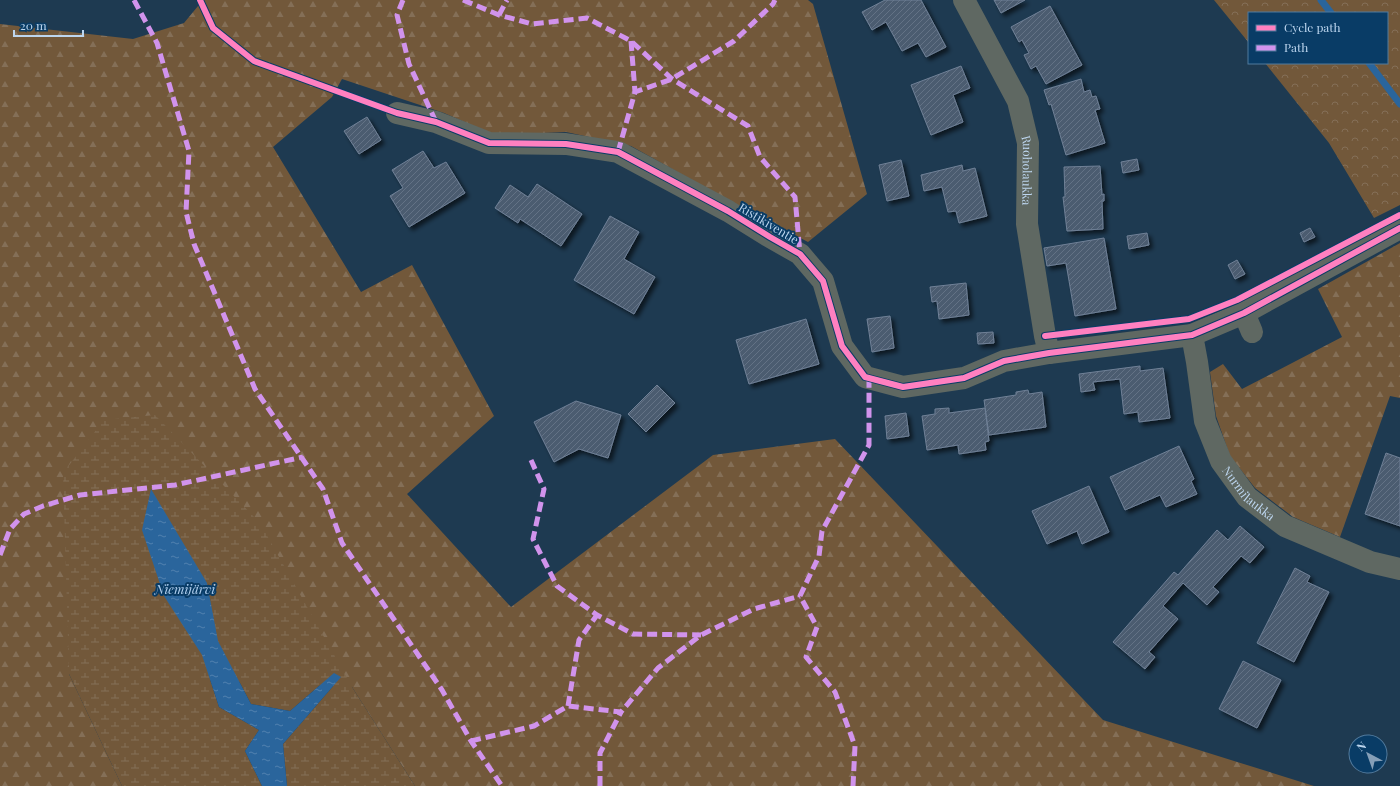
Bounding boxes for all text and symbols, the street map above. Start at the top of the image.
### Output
scale bar [14,12,83,38]
legend [1248,12,1388,64]
text: 20 m [20,17,47,33]
text: Cycle path [1284,19,1341,35]
text: Path [1284,39,1308,55]
street label: Ruoholaukka [1018,134,1036,205]
street label: Ristikiventie [736,199,802,247]
street label: Nurmilaukka [1219,463,1278,524]
water label: Niemijärvi [154,580,216,597]
north arrow [1348,734,1388,774]
text: N [1353,738,1369,754]

